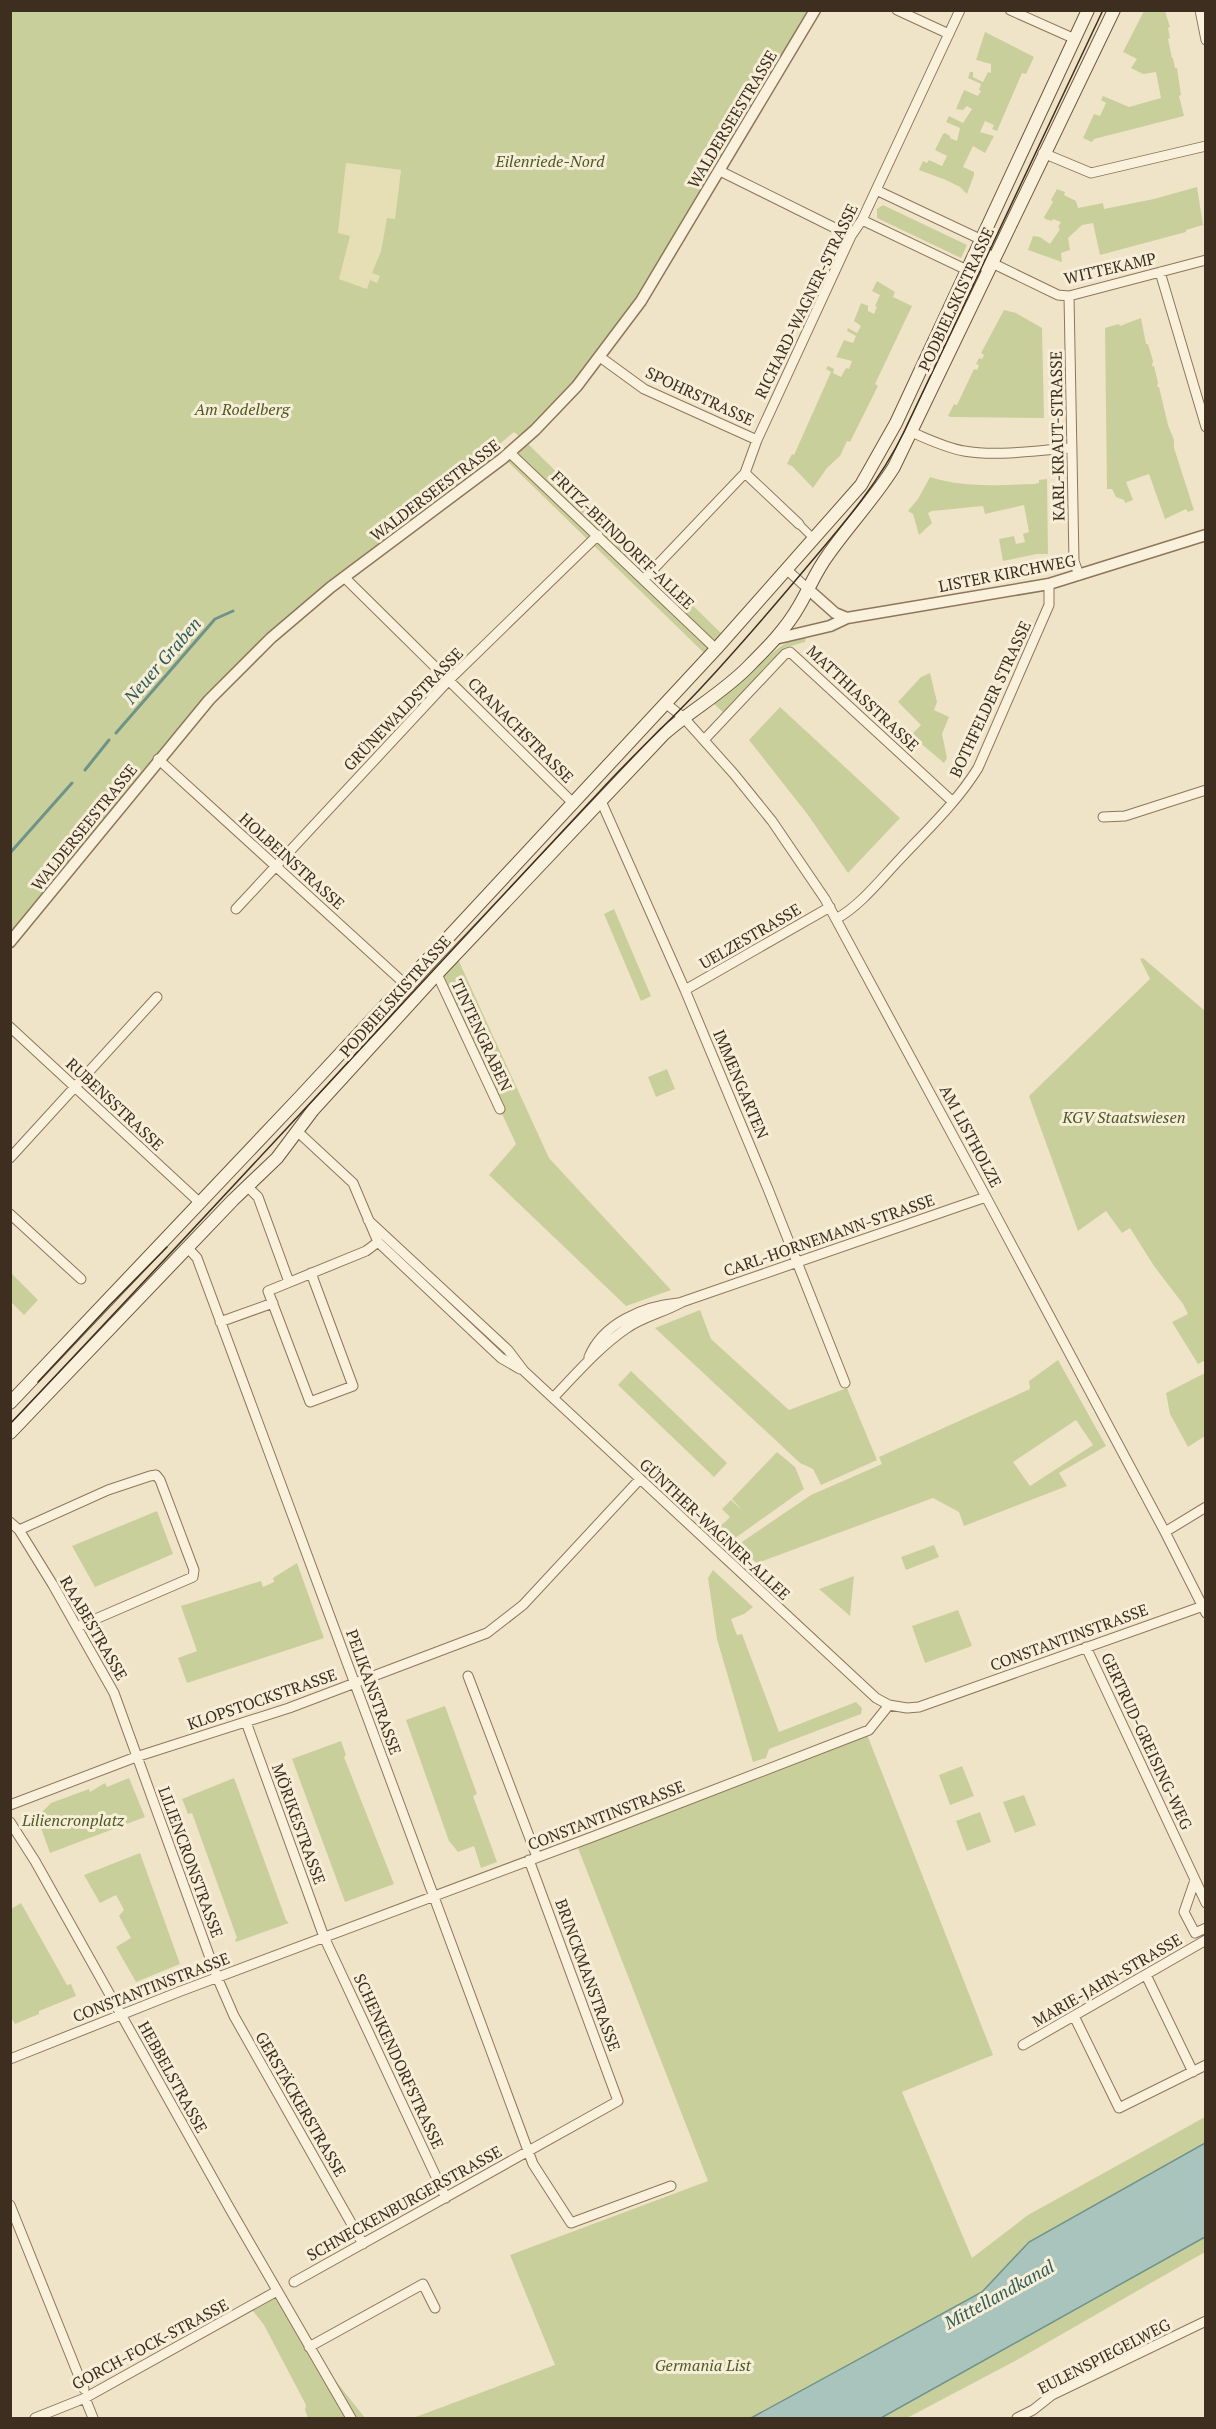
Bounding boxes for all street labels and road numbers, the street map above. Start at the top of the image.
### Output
street label: WALDERSEESTRASSE [682,46,782,192]
street label: RICHARD-WAGNER-STRASSE [749,200,863,402]
street label: PODBIELSKISTRASSE [913,223,999,375]
street label: WITTEKAMP [1062,247,1158,289]
street label: KARL-KRAUT-STRASSE [1045,351,1069,521]
street label: SPOHRSTRASSE [642,361,758,431]
street label: WALDERSEESTRASSE [366,434,504,546]
street label: FRITZ-BEINDORFF-ALLEE [547,466,699,614]
street label: LISTER KIRCHWEG [937,549,1077,597]
street label: BOTHFELDER STRASSE [944,617,1036,781]
street label: MATTHIASSTRASSE [802,640,924,756]
street label: GRÜNEWALDSTRASSE [338,643,468,775]
street label: CRANACHSTRASSE [463,672,579,788]
street label: WALDERSEESTRASSE [26,759,142,895]
street label: HOLBEINSTRASSE [235,808,349,914]
street label: UELZESTRASSE [695,898,805,974]
street label: PODBIELSKISTRASSE [334,930,456,1062]
street label: TINTENGRABEN [446,975,518,1095]
street label: IMMENGARTEN [708,1026,774,1142]
street label: RUBENSSTRASSE [61,1053,169,1155]
street label: AM LISTHOLZE [935,1081,1007,1191]
street label: CARL-HORNEMANN-STRASSE [720,1188,938,1282]
street label: GÜNTHER-WAGNER-ALLEE [635,1453,795,1605]
street label: RAABESTRASSE [55,1572,133,1684]
street label: CONSTANTINSTRASSE [987,1598,1151,1676]
street label: PELIKANSTRASSE [341,1626,407,1758]
street label: GERTRUD-GREISING-WEG [1096,1649,1198,1833]
street label: KLOPSTOCKSTRASSE [184,1663,340,1735]
street label: MÖRIKESTRASSE [267,1760,331,1888]
street label: CONSTANTINSTRASSE [524,1775,688,1855]
street label: LILIENCRONSTRASSE [153,1783,229,1941]
street label: BRINCKMANSTRASSE [550,1896,626,2054]
street label: MARIE-JAHN-STRASSE [1028,1928,1186,2032]
street label: CONSTANTINSTRASSE [69,1947,233,2027]
street label: SCHENKENDORFSTRASSE [349,1970,449,2152]
street label: HEBBELSTRASSE [133,2017,213,2137]
street label: GERSTÄCKERSTRASSE [250,2027,352,2181]
street label: SCHNECKENBURGERSTRASSE [302,2140,506,2266]
street label: GORCH-FOCK-STRASSE [68,2293,232,2395]
street label: EULENSPIEGELWEG [1034,2313,1174,2399]

